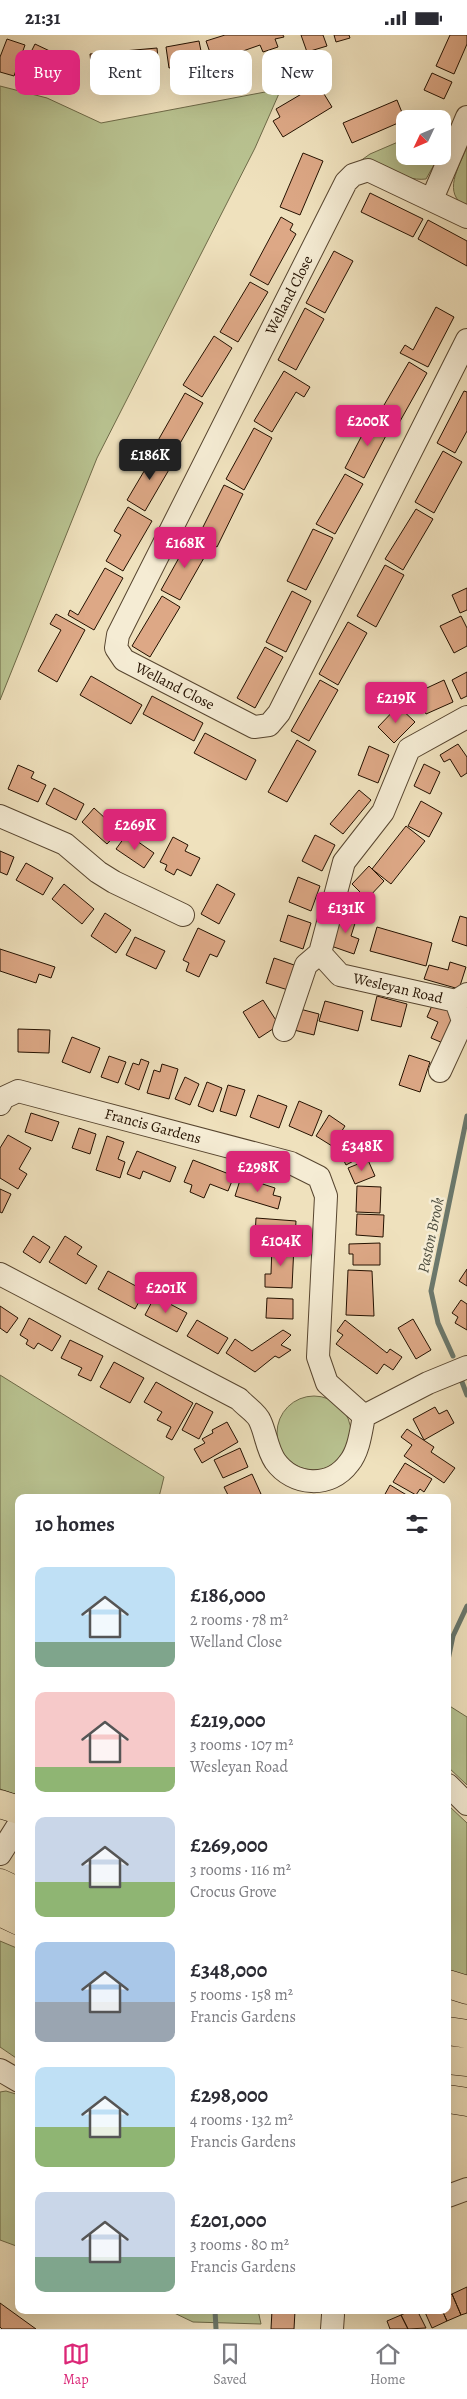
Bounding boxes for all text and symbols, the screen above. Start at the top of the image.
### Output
text: 21:31 [25,5,60,31]
chip: Buy [15,50,80,95]
chip: Rent [90,50,160,95]
chip: Filters [170,50,252,95]
chip: New [262,50,332,95]
north arrow [396,110,451,165]
map controls [396,110,451,165]
street label: Welland Close [260,252,318,339]
pin: £200K [333,405,403,447]
text: £200K [347,410,389,432]
pin: £186K [115,439,185,481]
text: £186K [130,444,170,466]
pin: £168K [150,527,220,569]
text: £168K [165,532,205,554]
street label: Welland Close [131,657,218,715]
pin: £219K [361,681,431,724]
text: £219K [376,687,416,709]
pin: £269K [100,809,170,851]
text: £269K [114,814,156,836]
pin: £131K [311,891,381,934]
text: £131K [327,897,365,919]
street label: Wesleyan Road [350,968,446,1008]
street label: Francis Gardens [102,1103,204,1149]
pin: £348K [327,1129,397,1172]
text: £348K [342,1135,382,1157]
pin: £298K [223,1151,293,1193]
text: £298K [237,1156,279,1178]
water label: Paston Brook [412,1195,450,1275]
pin: £104K [246,1225,316,1267]
text: £104K [261,1230,301,1252]
pin: £201K [131,1271,201,1314]
text: £201K [146,1277,186,1299]
text: 10 homes [35,1510,115,1538]
icon: filters [403,1510,431,1538]
text: £186,000 [190,1581,266,1609]
icon: home [75,1587,135,1647]
text: 2 rooms · 78 m² [190,1609,288,1631]
text: Welland Close [190,1631,282,1653]
text: £219,000 [190,1706,266,1734]
icon: home [75,1712,135,1772]
text: 3 rooms · 107 m² [190,1734,293,1756]
text: Wesleyan Road [190,1756,288,1778]
text: £269,000 [190,1831,268,1859]
icon: home [75,1837,135,1897]
text: 3 rooms · 116 m² [190,1859,291,1881]
text: Crocus Grove [190,1881,277,1903]
text: £348,000 [190,1956,267,1984]
icon: home [75,1962,135,2022]
text: 5 rooms · 158 m² [190,1984,293,2006]
text: Francis Gardens [190,2006,296,2028]
text: £298,000 [190,2081,268,2109]
icon: home [75,2087,135,2147]
text: 4 rooms · 132 m² [190,2109,293,2131]
text: Francis Gardens [190,2131,296,2153]
text: £201,000 [190,2206,266,2234]
icon: home [75,2212,135,2272]
text: 3 rooms · 80 m² [190,2234,289,2256]
text: Francis Gardens [190,2256,296,2278]
tab: Map [62,2340,90,2389]
tab: Saved [213,2340,247,2389]
tab: Home [370,2340,405,2389]

